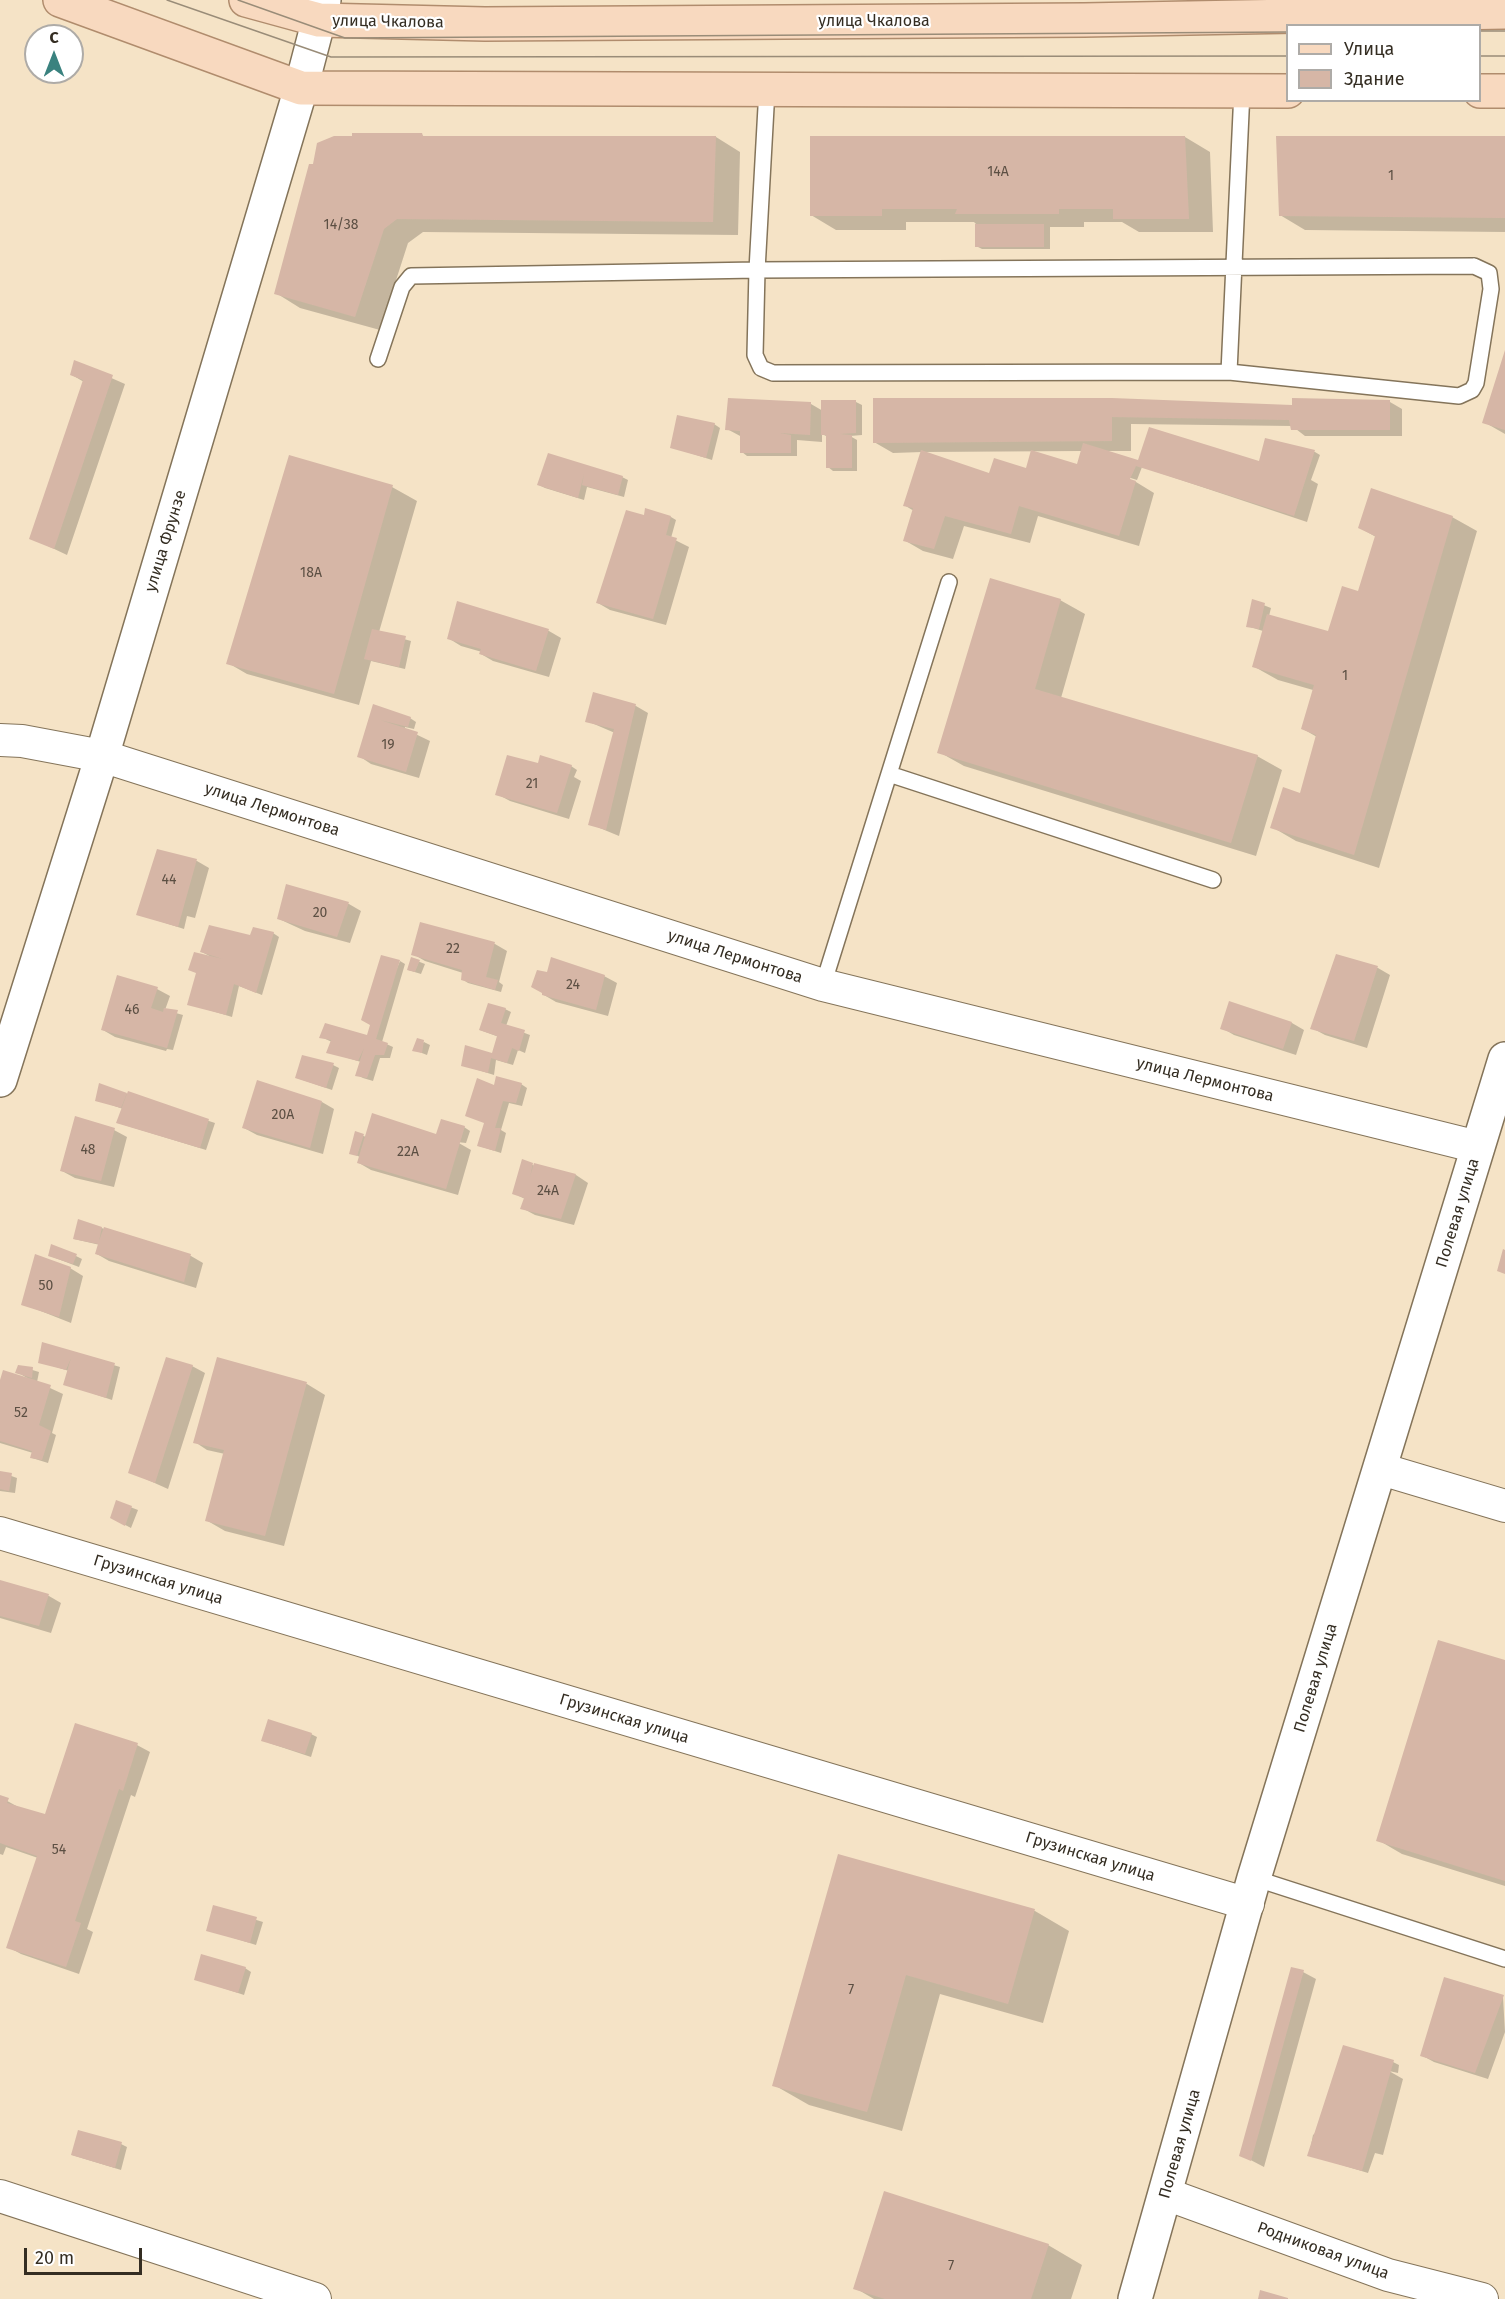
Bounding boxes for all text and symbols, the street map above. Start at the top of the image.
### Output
street label: улица Чкалова [332,11,444,33]
street label: улица Чкалова [818,12,930,32]
north arrow [24,24,84,84]
legend [1286,24,1481,102]
text: С [49,28,59,47]
text: Улица [1344,38,1394,60]
text: Здание [1344,68,1405,90]
house number: 14А [987,164,1009,180]
house number: 1 [1388,168,1394,184]
house number: 14/38 [324,217,358,233]
street label: улица Фрунзе [141,488,191,594]
house number: 18А [300,565,322,581]
house number: 1 [1342,668,1348,684]
house number: 19 [381,737,395,753]
house number: 21 [526,776,538,792]
street label: улица Лермонтова [202,779,342,841]
house number: 44 [162,872,176,888]
house number: 20 [313,905,327,921]
street label: улица Лермонтова [665,926,805,988]
house number: 22 [446,941,460,957]
house number: 24 [566,977,580,993]
house number: 46 [125,1002,139,1018]
street label: улица Лермонтова [1134,1054,1276,1106]
house number: 20А [272,1107,294,1123]
house number: 48 [80,1142,96,1158]
house number: 22А [397,1144,419,1160]
street label: Полевая улица [1432,1156,1484,1270]
house number: 24А [537,1183,559,1199]
house number: 50 [39,1278,53,1294]
house number: 52 [14,1405,28,1421]
street label: Грузинская улица [91,1551,225,1609]
street label: Полевая улица [1290,1621,1342,1735]
street label: Грузинская улица [557,1690,691,1748]
street label: Грузинская улица [1023,1828,1157,1886]
house number: 54 [52,1842,66,1858]
house number: 7 [848,1982,854,1998]
street label: Полевая улица [1155,2087,1205,2201]
street label: Родниковая улица [1255,2218,1391,2284]
scale bar [27,2236,146,2274]
text: 20 m [35,2247,74,2269]
house number: 7 [948,2258,954,2274]

